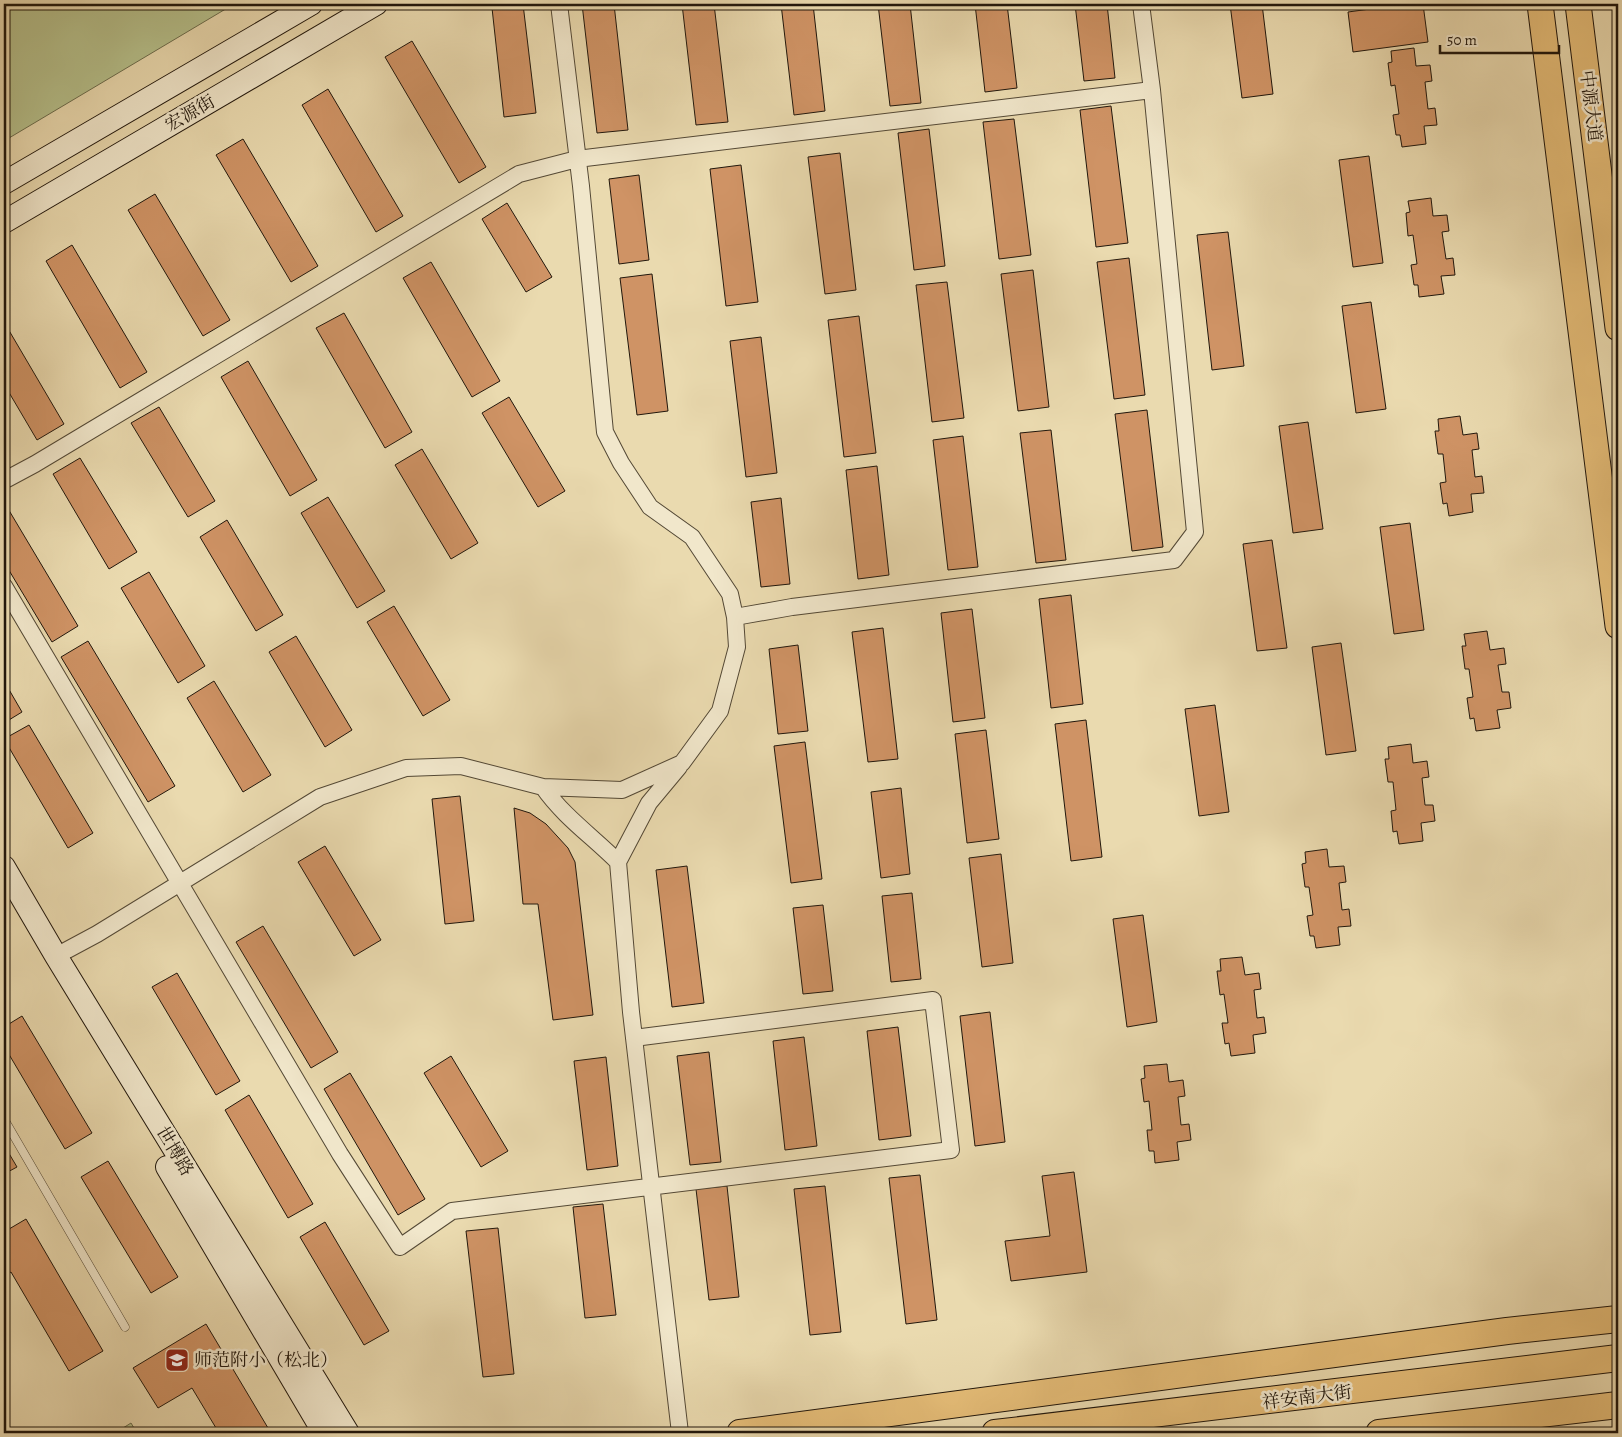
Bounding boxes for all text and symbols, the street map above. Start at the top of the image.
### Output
scale bar [1440,22,1558,54]
text: 50 m [1447,30,1477,50]
street label: 中源大道 [1575,69,1607,143]
street label: 宏源街 [161,89,219,137]
street label: 世博路 [151,1122,199,1180]
school or university icon: 师范附小（松北） [164,1347,190,1373]
place label: 师范附小（松北） [194,1348,338,1372]
street label: 祥安南大街 [1261,1380,1353,1414]

